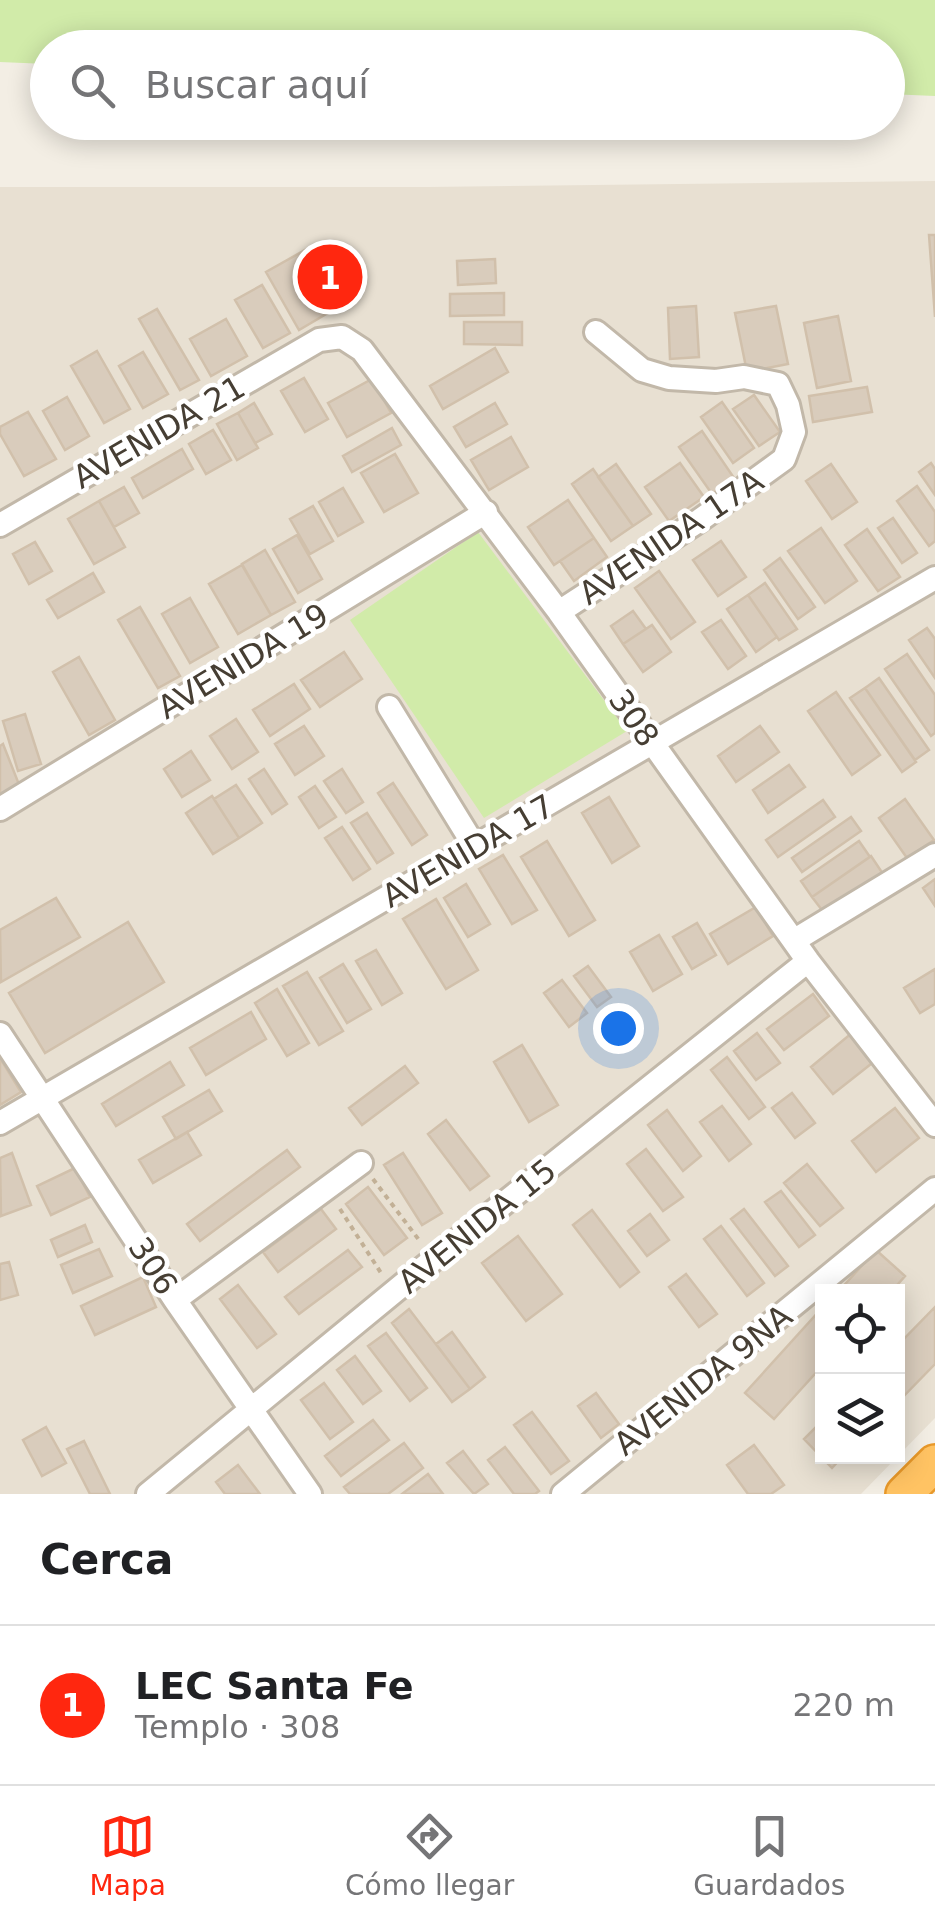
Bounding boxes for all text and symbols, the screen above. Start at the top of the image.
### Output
search box [30,30,905,140]
icon: search [65,58,120,113]
text: Buscar aquí [145,63,369,107]
pin: 1 [298,240,362,314]
street label: AVENIDA 21 [66,367,252,497]
street label: AVENIDA 17A [572,461,770,613]
street label: AVENIDA 19 [151,595,335,727]
street label: 308 [601,682,667,754]
street label: AVENIDA 17 [375,786,561,916]
your location [593,1003,644,1054]
street label: AVENIDA 15 [390,1151,564,1301]
street label: 306 [120,1230,186,1302]
map controls [815,1284,905,1464]
button: locate [815,1284,905,1374]
street label: AVENIDA 9NA [606,1297,800,1463]
button: layers [815,1374,905,1464]
text: Cerca [40,1535,173,1584]
text: LEC Santa Fe [135,1664,414,1708]
text: 1 [61,1686,84,1724]
text: 220 m [793,1686,895,1724]
text: Templo · 308 [135,1708,340,1746]
tab: Mapa [90,1809,166,1902]
tab: Cómo llegar [345,1809,514,1902]
tab: Guardados [693,1809,845,1902]

